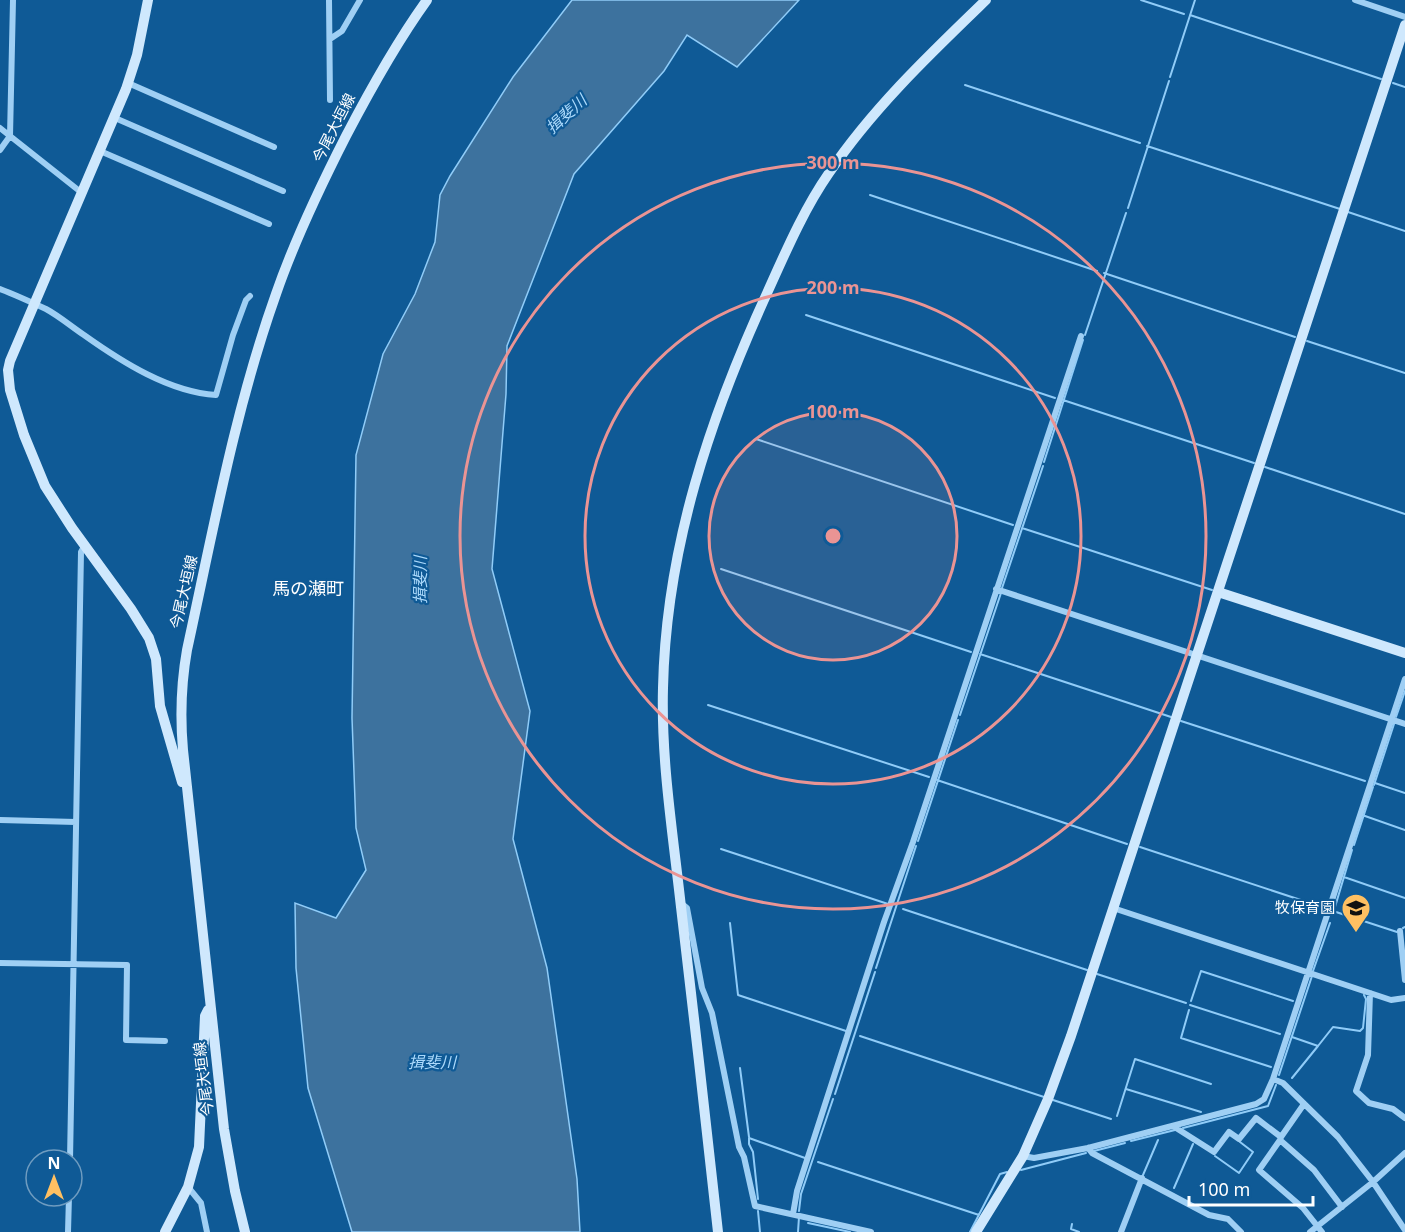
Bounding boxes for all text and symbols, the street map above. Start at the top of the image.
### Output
water label: 揖斐川 [541,88,593,138]
street label: 今尾大垣線 [307,90,359,166]
text: 300 m [806,150,860,174]
text: 200 m [806,275,860,299]
text: 100 m [806,399,860,423]
centre of rings [823,526,843,546]
street label: 今尾大垣線 [165,553,201,631]
water label: 揖斐川 [409,554,431,604]
district label: 馬の瀬町 [272,576,344,600]
school or university icon: 牧保育園 [1340,892,1372,934]
place label: 牧保育園 [1275,897,1335,917]
street label: 今尾大垣線 [189,1041,218,1118]
water label: 揖斐川 [408,1051,458,1073]
north arrow [24,1148,84,1208]
text: N [47,1152,61,1174]
scale bar [1189,1169,1314,1207]
text: 100 m [1198,1177,1250,1201]

